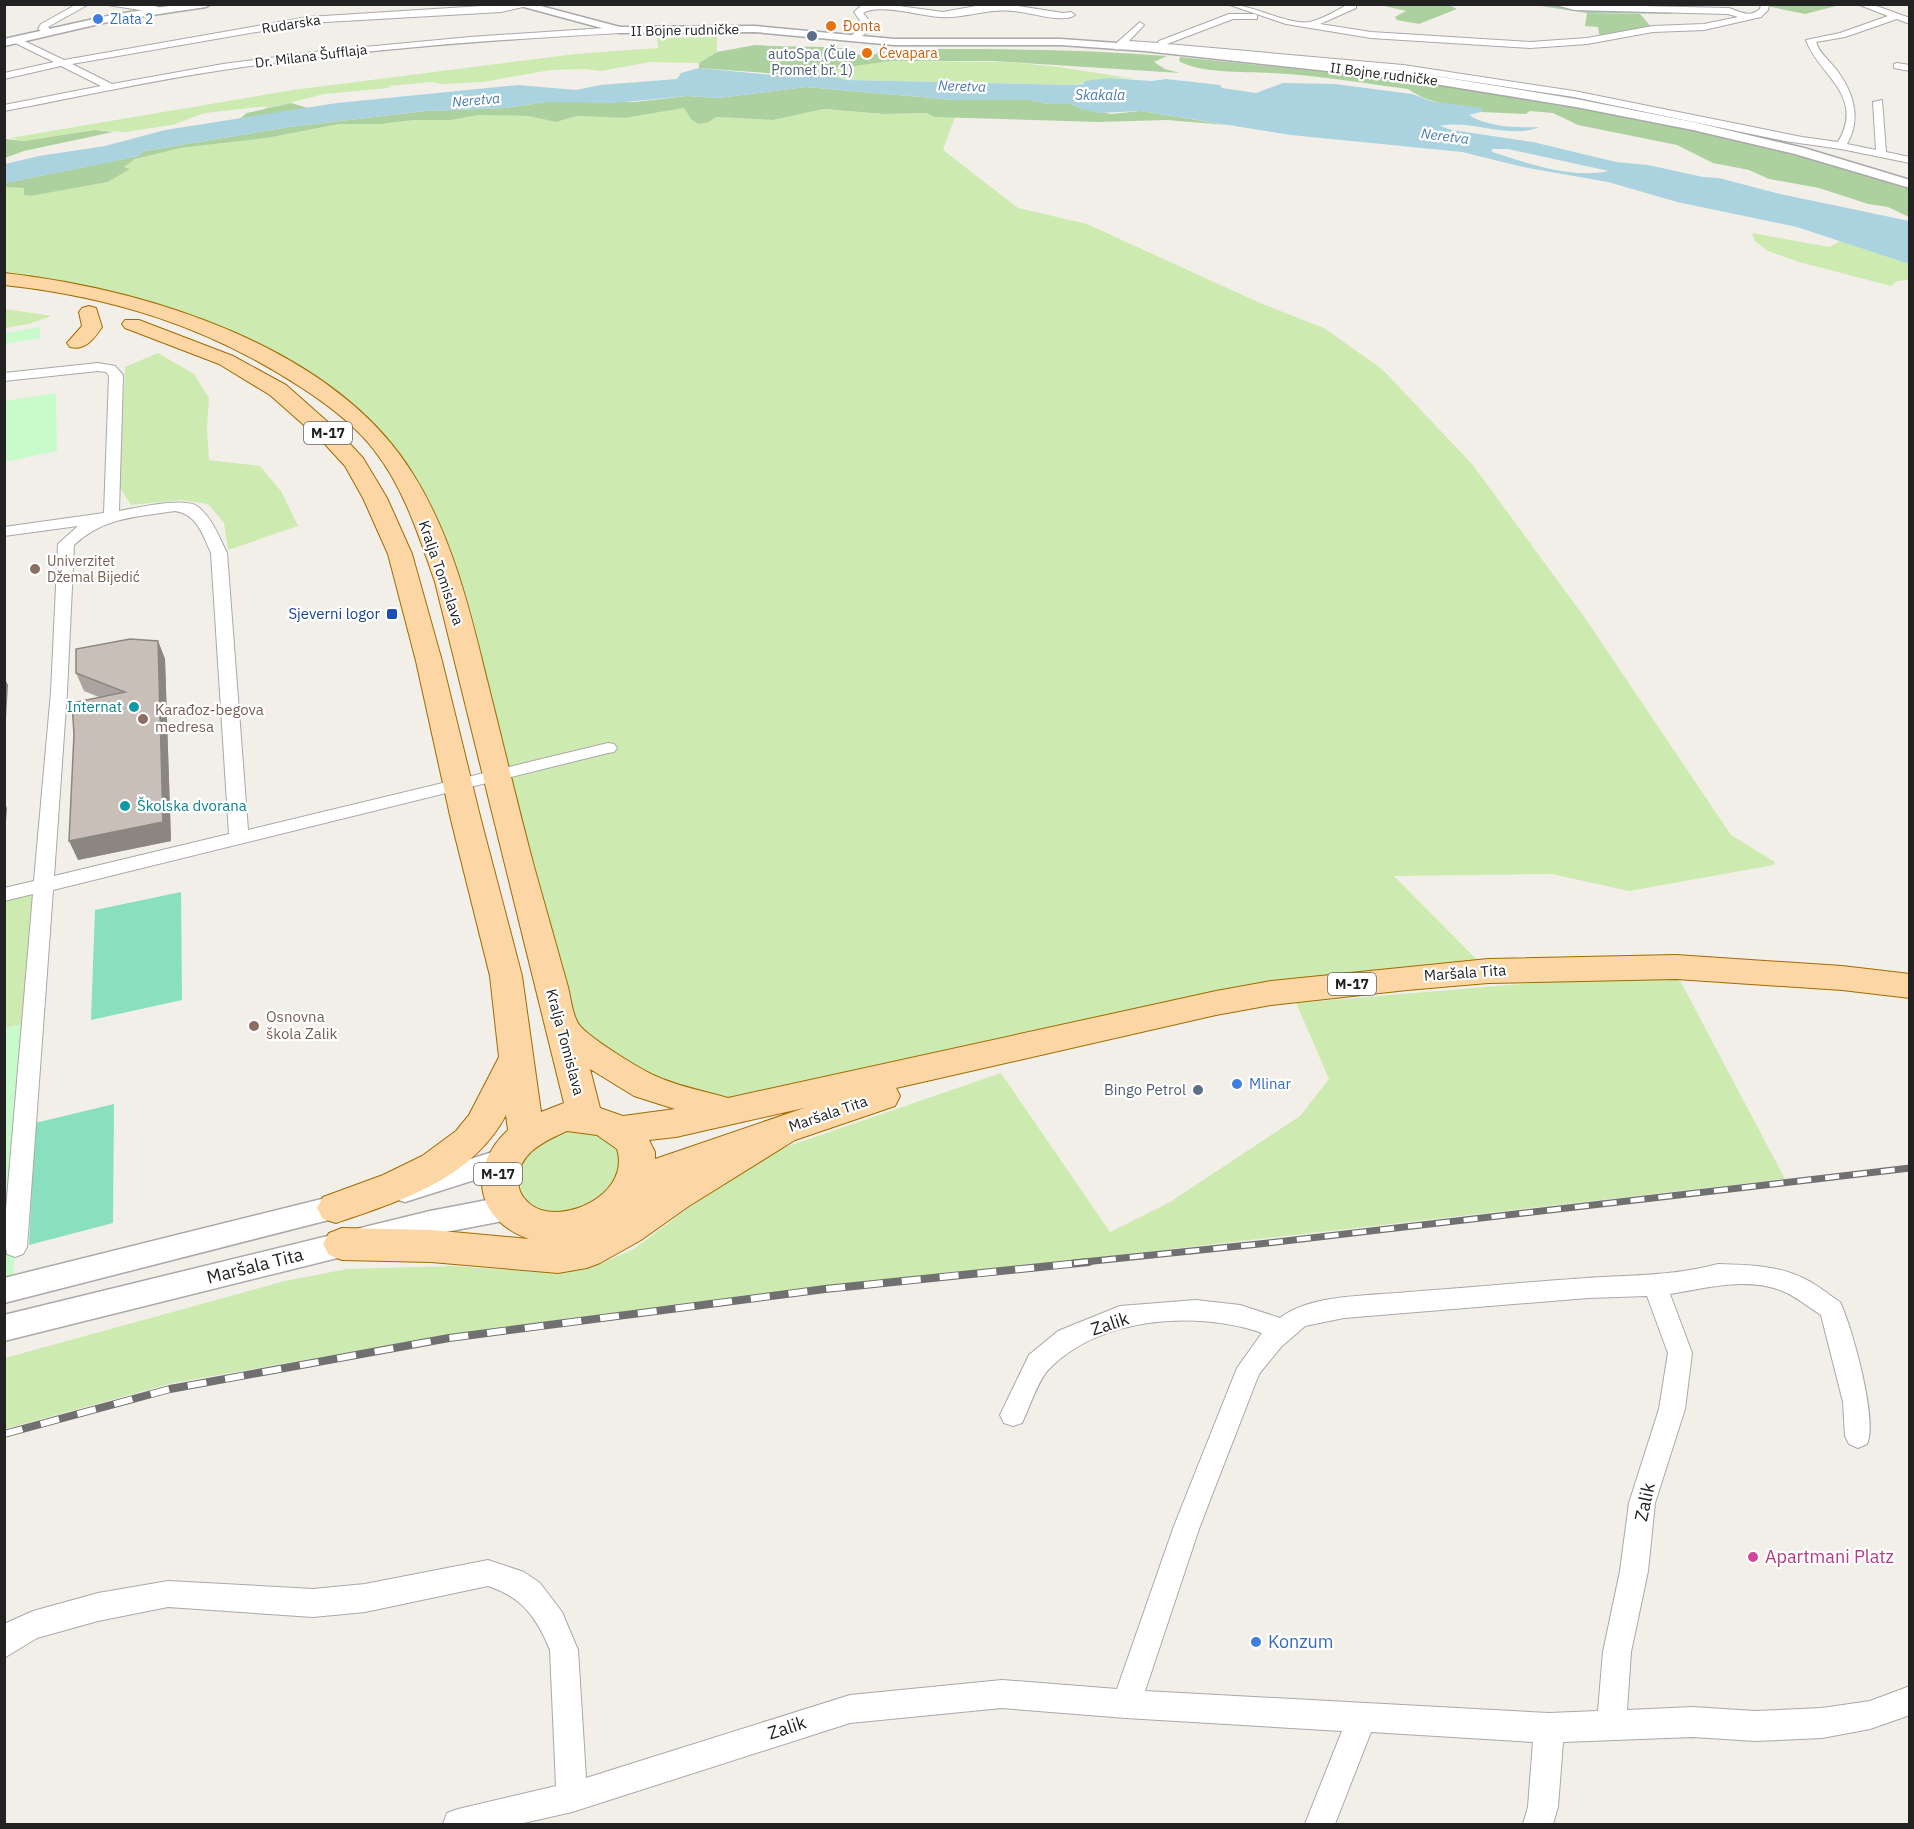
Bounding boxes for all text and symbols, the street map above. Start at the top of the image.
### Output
place label: Zlata 2 [110,10,154,28]
street label: Rudarska [260,10,322,38]
marker: Zlata 2 [91,12,105,26]
place label: Đonta [843,17,881,35]
marker: Đonta [824,19,838,33]
street label: II Bojne rudničke [631,20,740,40]
marker: autoSpa (Čule Promet br. 1) [805,29,819,43]
street label: Dr. Milana Šufflaja [254,39,369,72]
place label: Ćevapara [879,43,938,62]
place label: autoSpa (Čule Promet br. 1) [768,44,856,79]
marker: Ćevapara [860,46,874,60]
street label: II Bojne rudničke [1329,58,1439,90]
water label: Neretva [938,76,986,96]
water label: Skakala [1075,86,1125,104]
water label: Neretva [451,89,501,111]
water label: Neretva [1420,124,1470,148]
road number: M-17 [304,422,352,444]
street label: Kralja Tomislava [415,518,468,628]
place label: Univerzitet Džemal Bijedić [47,552,140,586]
marker: Univerzitet Džemal Bijedić [28,562,42,576]
place label: Sjeverni logor [288,604,380,623]
marker: Sjeverni logor [385,607,399,621]
place label: Internat [67,697,122,716]
marker: Internat [127,700,141,714]
place label: Karađoz-begova medresa [155,700,264,736]
marker: Karađoz-begova medresa [136,712,150,726]
place label: Školska dvorana [137,796,247,815]
marker: Školska dvorana [118,799,132,813]
street label: Maršala Tita [1423,960,1507,985]
road number: M-17 [1328,973,1376,995]
street label: Kralja Tomislava [542,986,589,1097]
place label: Osnovna škola Zalik [266,1007,338,1043]
marker: Osnovna škola Zalik [247,1019,261,1033]
place label: Mlinar [1249,1074,1292,1093]
marker: Mlinar [1230,1077,1244,1091]
place label: Bingo Petrol [1104,1080,1186,1099]
marker: Bingo Petrol [1191,1083,1205,1097]
street label: Maršala Tita [786,1091,870,1136]
road number: M-17 [474,1163,522,1185]
street label: Maršala Tita [204,1242,306,1289]
street label: Zalik [1088,1306,1132,1340]
street label: Zalik [1629,1480,1660,1523]
place label: Apartmani Platz [1765,1545,1894,1568]
marker: Apartmani Platz [1746,1550,1760,1564]
place label: Konzum [1268,1630,1334,1653]
marker: Konzum [1249,1635,1263,1649]
street label: Zalik [765,1710,809,1744]

